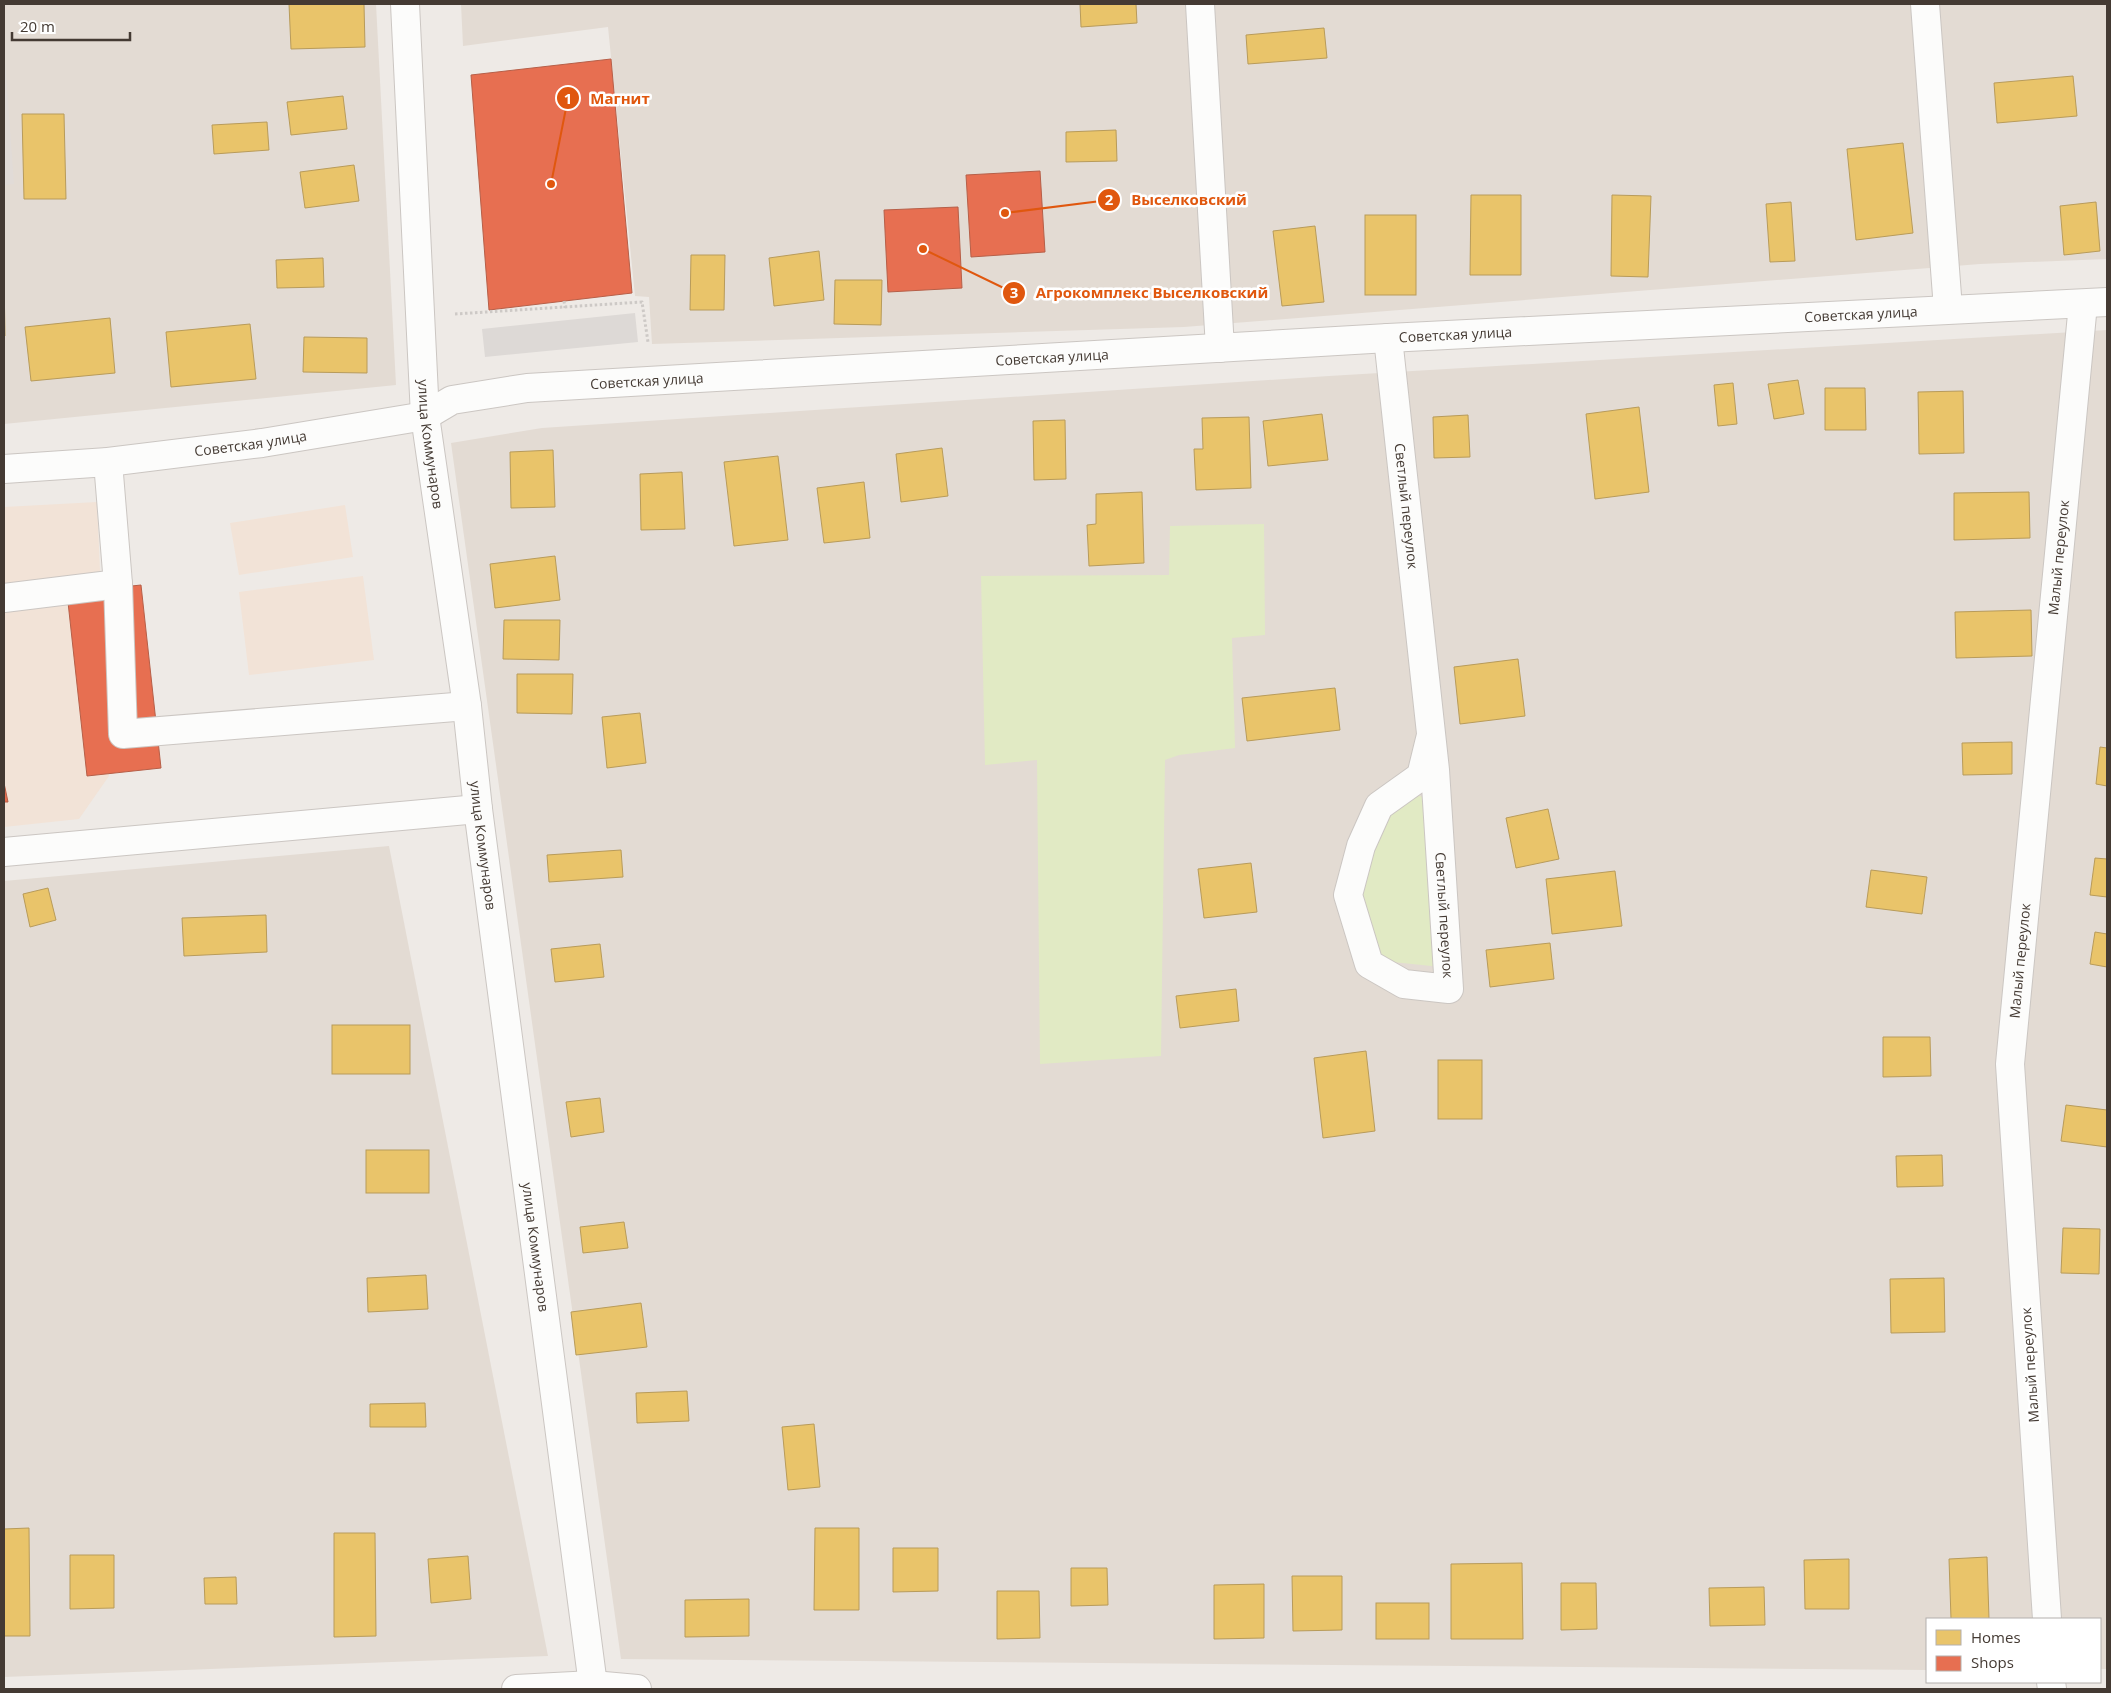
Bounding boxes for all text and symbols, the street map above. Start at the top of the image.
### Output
scale bar [12,10,130,42]
text: 20 m [20,16,55,36]
callout: Магнит [555,83,660,113]
text: 1 [564,88,572,108]
text: Магнит [590,88,650,108]
callout: Выселковский [1096,185,1257,215]
text: 2 [1105,189,1114,209]
text: Выселковский [1131,189,1247,209]
callout: Агрокомплекс Выселковский [1001,278,1279,308]
text: 3 [1010,282,1018,302]
text: Агрокомплекс Выселковский [1036,282,1268,302]
street label: Советская улица [1804,301,1918,326]
street label: Советская улица [1398,322,1513,346]
street label: Советская улица [995,344,1109,370]
street label: Советская улица [590,368,704,393]
street label: улица Коммунаров [414,379,448,510]
street label: Советская улица [193,426,308,460]
street label: Светлый переулок [1390,442,1423,571]
street label: Малый переулок [2043,498,2073,616]
street label: улица Коммунаров [466,780,501,911]
street label: Светлый переулок [1431,851,1458,980]
street label: Малый переулок [2004,902,2034,1019]
street label: улица Коммунаров [518,1181,554,1313]
street label: Малый переулок [2016,1306,2043,1423]
legend [1926,1618,2101,1683]
text: Homes [1971,1627,2021,1647]
text: Shops [1971,1652,2014,1672]

